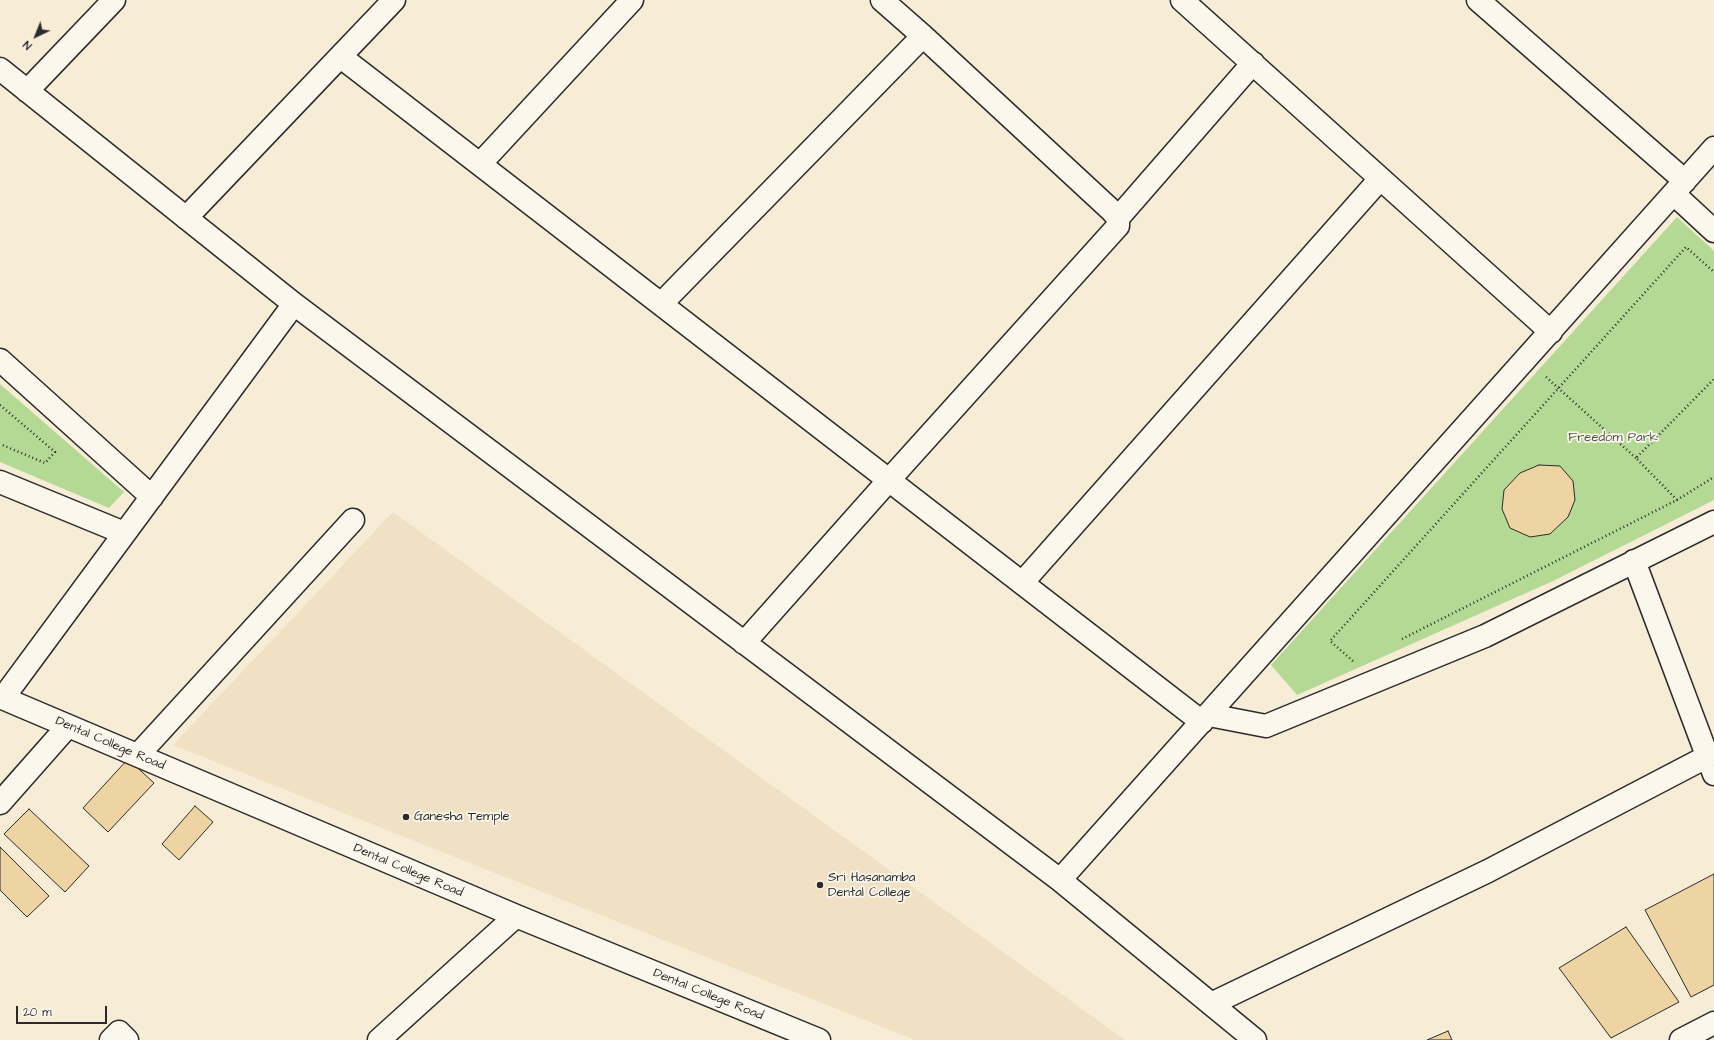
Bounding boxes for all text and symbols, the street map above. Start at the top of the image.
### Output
north arrow [16,16,56,56]
text: N [20,37,35,53]
park label: Freedom Park [1568,430,1658,446]
street label: Dental College Road [53,714,167,774]
place label: Ganesha Temple [414,809,509,825]
marker: Ganesha Temple [401,812,411,822]
street label: Dental College Road [351,841,465,901]
place label: Sri Hasanamba Dental College [828,870,915,901]
marker: Sri Hasanamba Dental College [815,880,825,890]
street label: Dental College Road [651,966,765,1024]
scale bar [18,998,109,1024]
text: 20 m [23,1004,52,1021]

